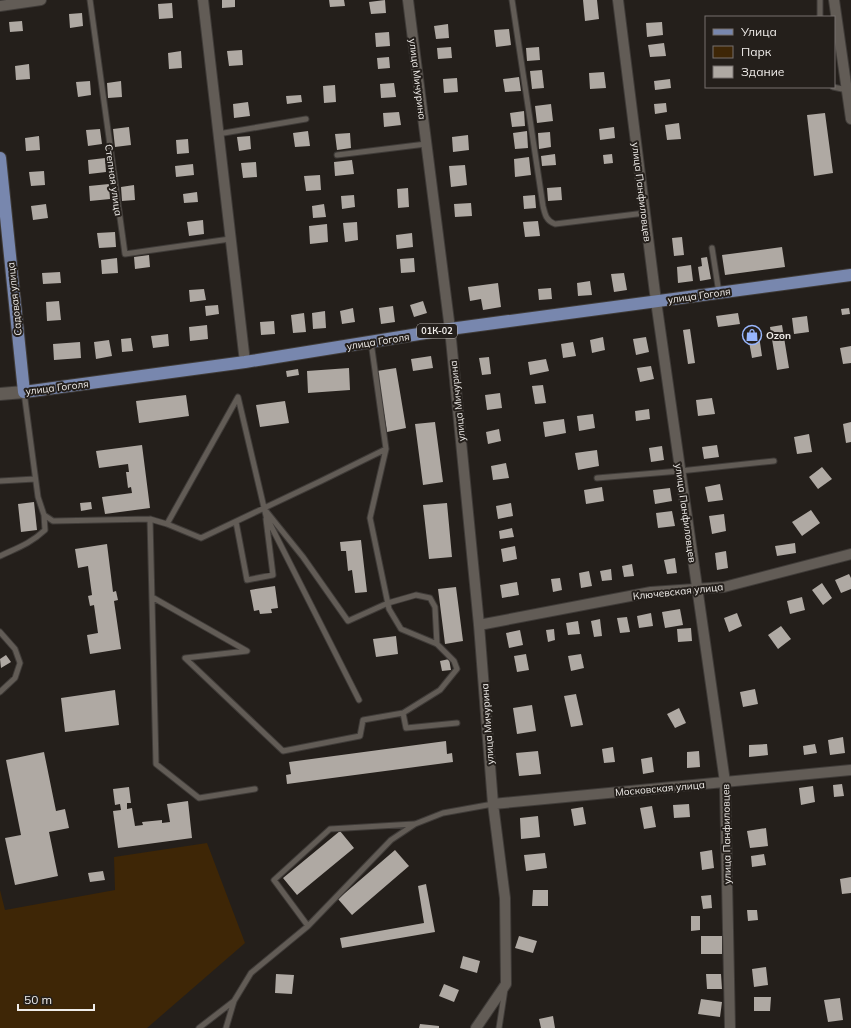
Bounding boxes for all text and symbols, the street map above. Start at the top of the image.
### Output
legend [705,16,835,88]
text: Улица [740,24,777,39]
street label: улица Мичурина [406,38,429,120]
text: Парк [741,44,772,59]
text: Здание [741,64,785,79]
street label: улица Панфиловцев [629,142,654,243]
street label: Степная улица [102,143,125,217]
street label: Садовая улица [4,262,25,336]
street label: улица Гоголя [667,285,731,306]
road number: 01К-02 [417,324,457,338]
shop icon: Ozon [741,324,763,346]
place label: Ozon [766,329,791,342]
street label: улица Гоголя [346,330,410,353]
street label: улица Мичурина [447,360,468,442]
street label: улица Гоголя [25,377,89,398]
street label: улица Панфиловцев [672,463,699,564]
street label: Ключевская улица [632,580,724,603]
street label: улица Мичурина [478,683,497,765]
street label: Московская улица [615,778,705,799]
street label: улица Панфиловцев [719,783,734,884]
scale bar [18,986,94,1012]
text: 50 m [24,992,52,1007]

